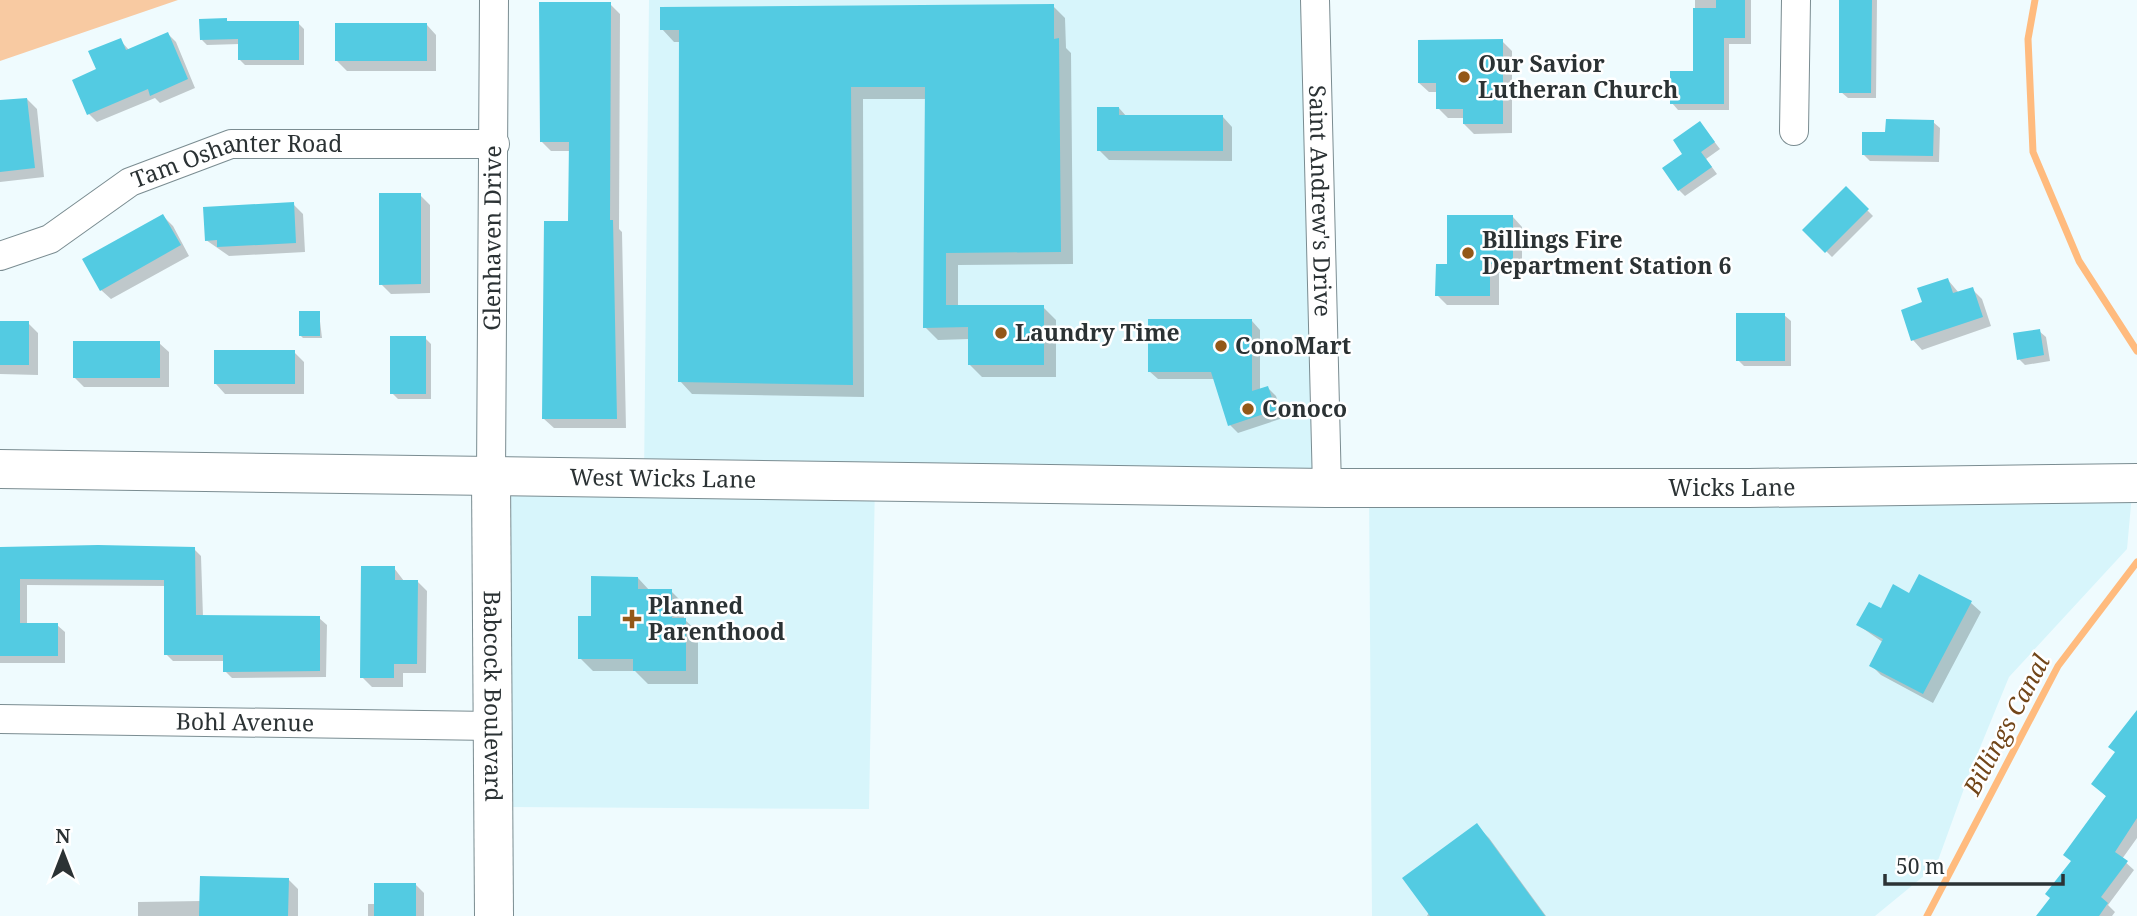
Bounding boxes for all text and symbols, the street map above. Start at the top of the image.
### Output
place label: Our Savior Lutheran Church [1478,47,1678,105]
marker: Our Savior Lutheran Church [1456,69,1472,85]
street label: Saint Andrew's Drive [1302,85,1340,317]
street label: Tam Oshanter Road [126,127,342,195]
street label: Glenhaven Drive [475,145,508,331]
place label: Billings Fire Department Station 6 [1482,223,1732,281]
marker: Billings Fire Department Station 6 [1460,245,1476,261]
place label: Laundry Time [1015,316,1180,348]
marker: Laundry Time [993,325,1009,341]
place label: ConoMart [1235,329,1351,361]
marker: ConoMart [1213,338,1229,354]
place label: Conoco [1262,392,1347,424]
marker: Conoco [1240,401,1256,417]
street label: West Wicks Lane [569,460,756,495]
street label: Wicks Lane [1668,470,1796,503]
place label: Planned Parenthood [648,589,785,647]
street label: Babcock Boulevard [477,590,510,802]
marker: Planned Parenthood [622,609,642,629]
water label: Billings Canal [1954,648,2057,801]
street label: Bohl Avenue [176,705,314,738]
north arrow [28,818,98,888]
text: N [56,823,71,849]
scale bar [1885,842,2064,886]
text: 50 m [1896,852,1945,880]

